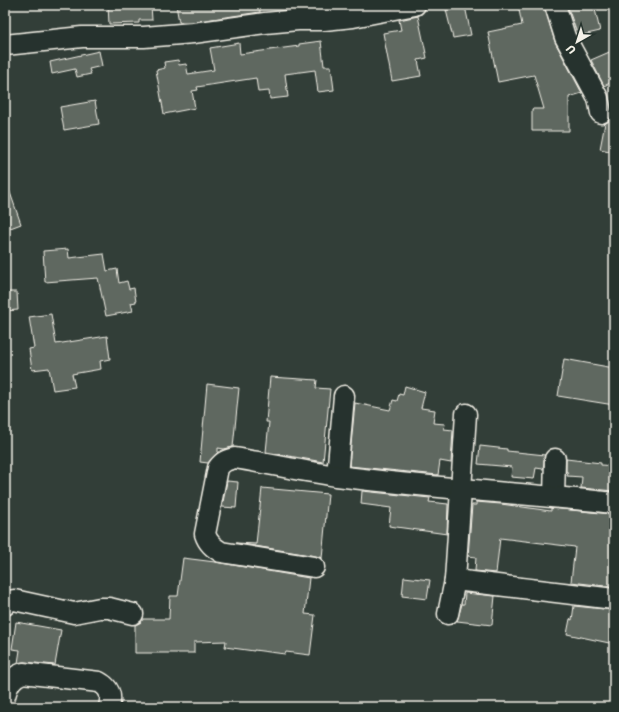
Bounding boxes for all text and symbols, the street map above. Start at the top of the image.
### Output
north arrow [557,22,597,62]
text: U [562,39,580,59]

